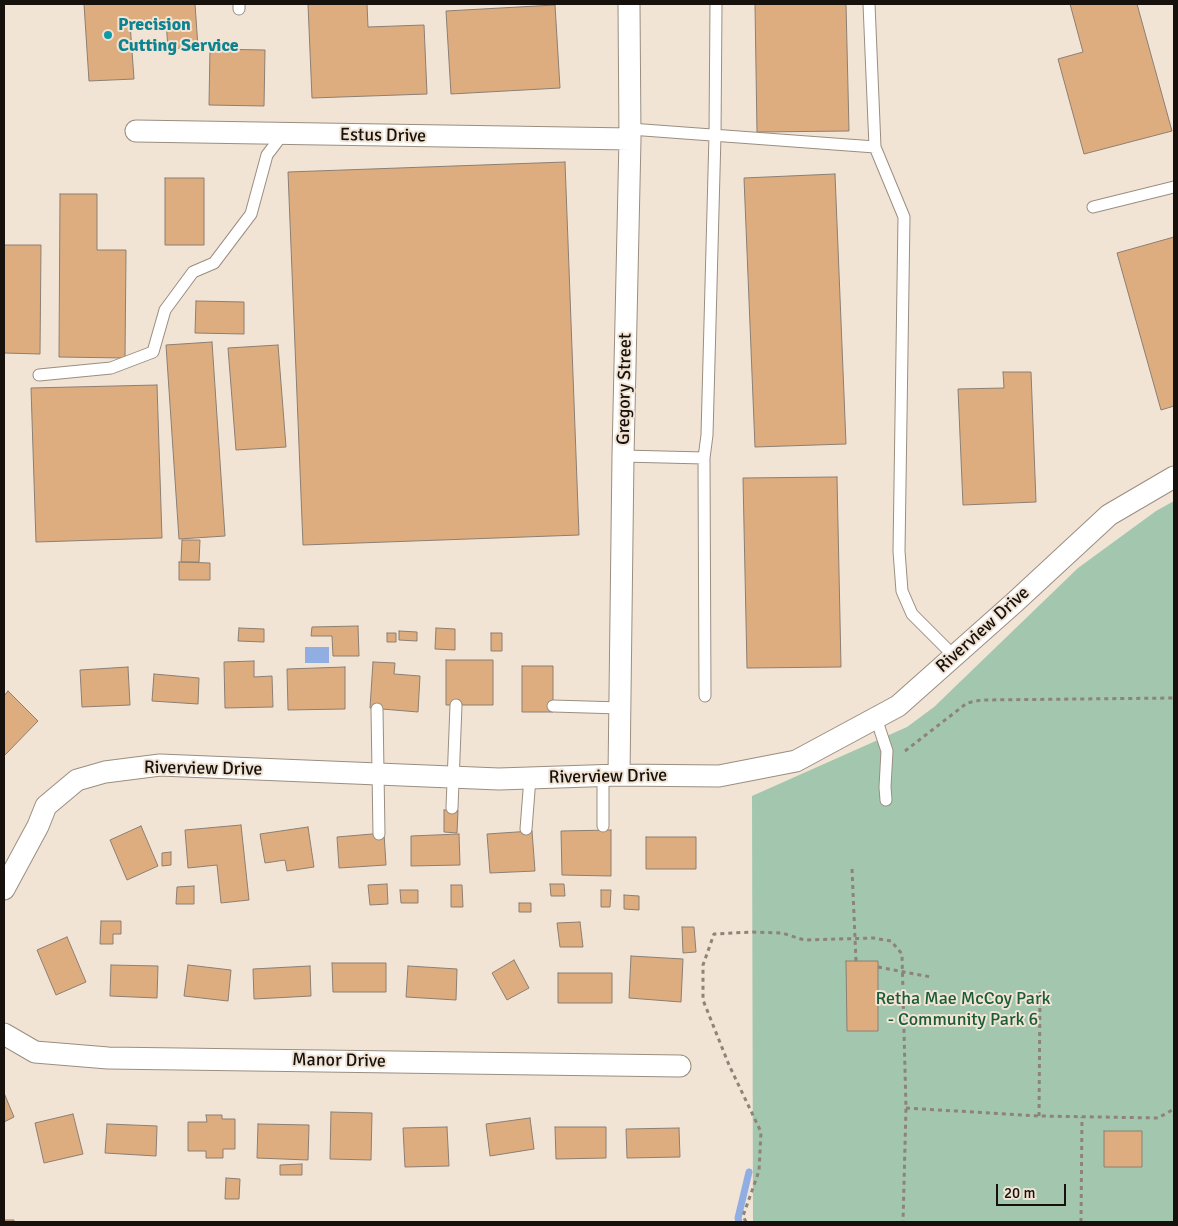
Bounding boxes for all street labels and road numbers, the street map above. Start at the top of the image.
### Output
street label: Estus Drive [340,124,426,148]
street label: Gregory Street [613,333,637,445]
street label: Riverview Drive [932,582,1034,678]
street label: Riverview Drive [144,757,262,781]
street label: Riverview Drive [549,765,667,789]
street label: Manor Drive [292,1049,386,1073]

